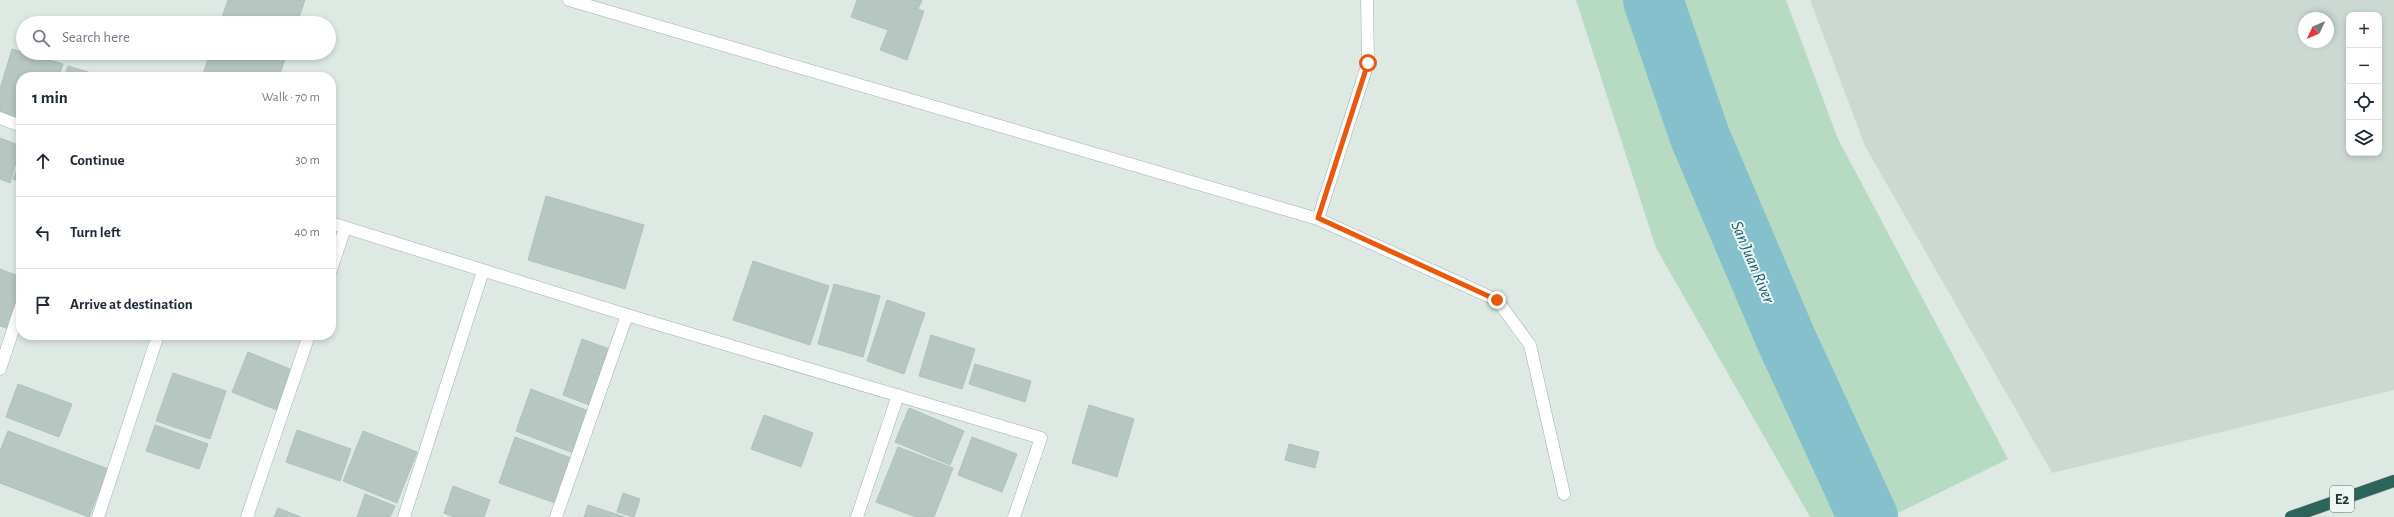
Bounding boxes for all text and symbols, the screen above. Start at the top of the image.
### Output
north arrow [2298,12,2334,48]
map controls [2346,12,2382,156]
button: + [2346,12,2382,48]
search box [16,16,336,60]
icon: search [30,27,52,49]
text: Search here [62,30,130,45]
button: − [2346,48,2382,84]
route start [1359,54,1377,72]
button: locate [2346,84,2382,120]
text: 1 min [32,89,68,106]
text: Walk · 70 m [262,91,320,104]
button: layers [2346,120,2382,156]
icon: ahead [32,150,54,172]
text: Continue [70,153,125,168]
text: 30 m [295,154,320,167]
water label: San Juan River [1728,218,1778,306]
icon: left [32,222,54,244]
text: Turn left [70,225,121,240]
text: 40 m [294,226,320,239]
route end [1488,291,1506,309]
icon: arrive [32,294,54,316]
text: Arrive at destination [70,297,193,312]
road number: E2 [2330,486,2354,512]

